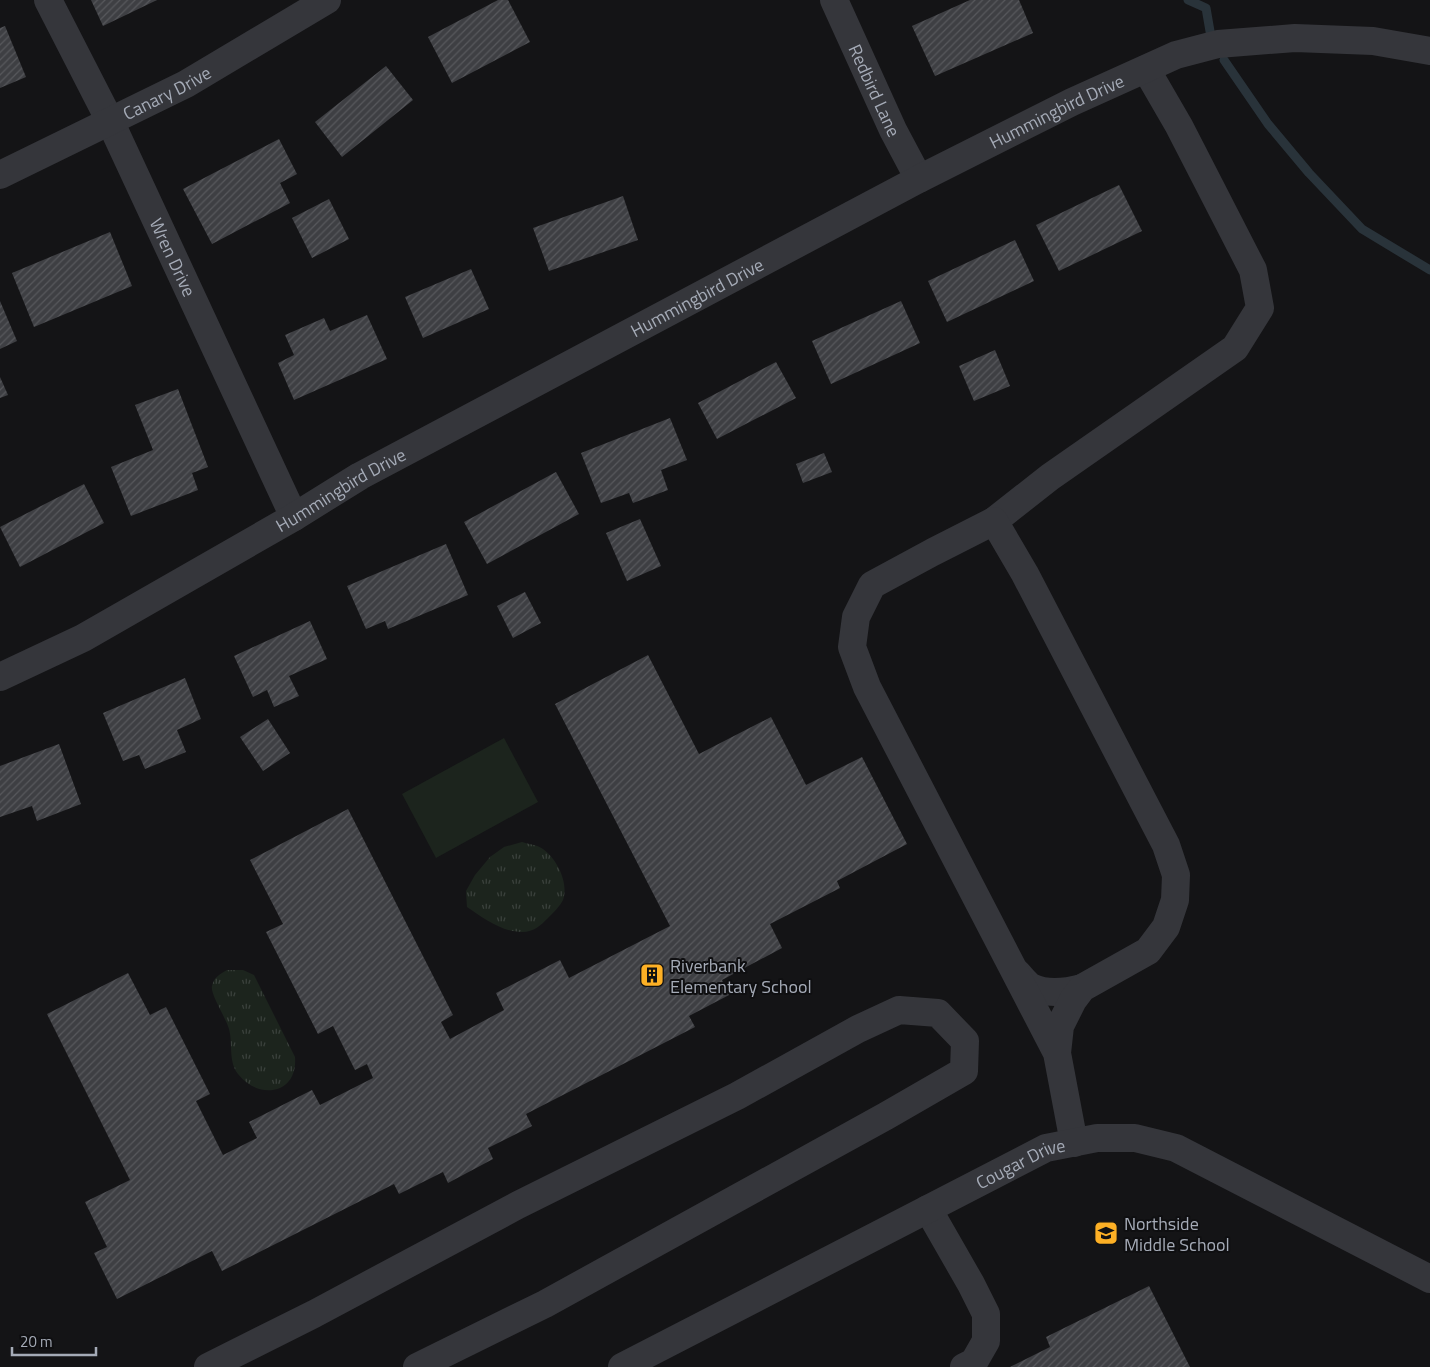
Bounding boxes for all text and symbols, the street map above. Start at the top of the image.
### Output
street label: Redbird Lane [842,40,908,141]
street label: Canary Drive [118,59,216,126]
street label: Hummingbird Drive [984,67,1128,155]
street label: Wren Drive [143,213,203,301]
street label: Hummingbird Drive [626,251,768,343]
street label: Hummingbird Drive [270,441,410,538]
place label: Riverbank Elementary School [670,952,812,1000]
building icon: Riverbank Elementary School [639,962,665,988]
street label: Cougar Drive [971,1131,1067,1196]
place label: Northside Middle School [1124,1210,1230,1258]
school or university icon: Northside Middle School [1093,1220,1119,1246]
scale bar [12,1324,96,1356]
text: 20 m [20,1330,53,1353]

